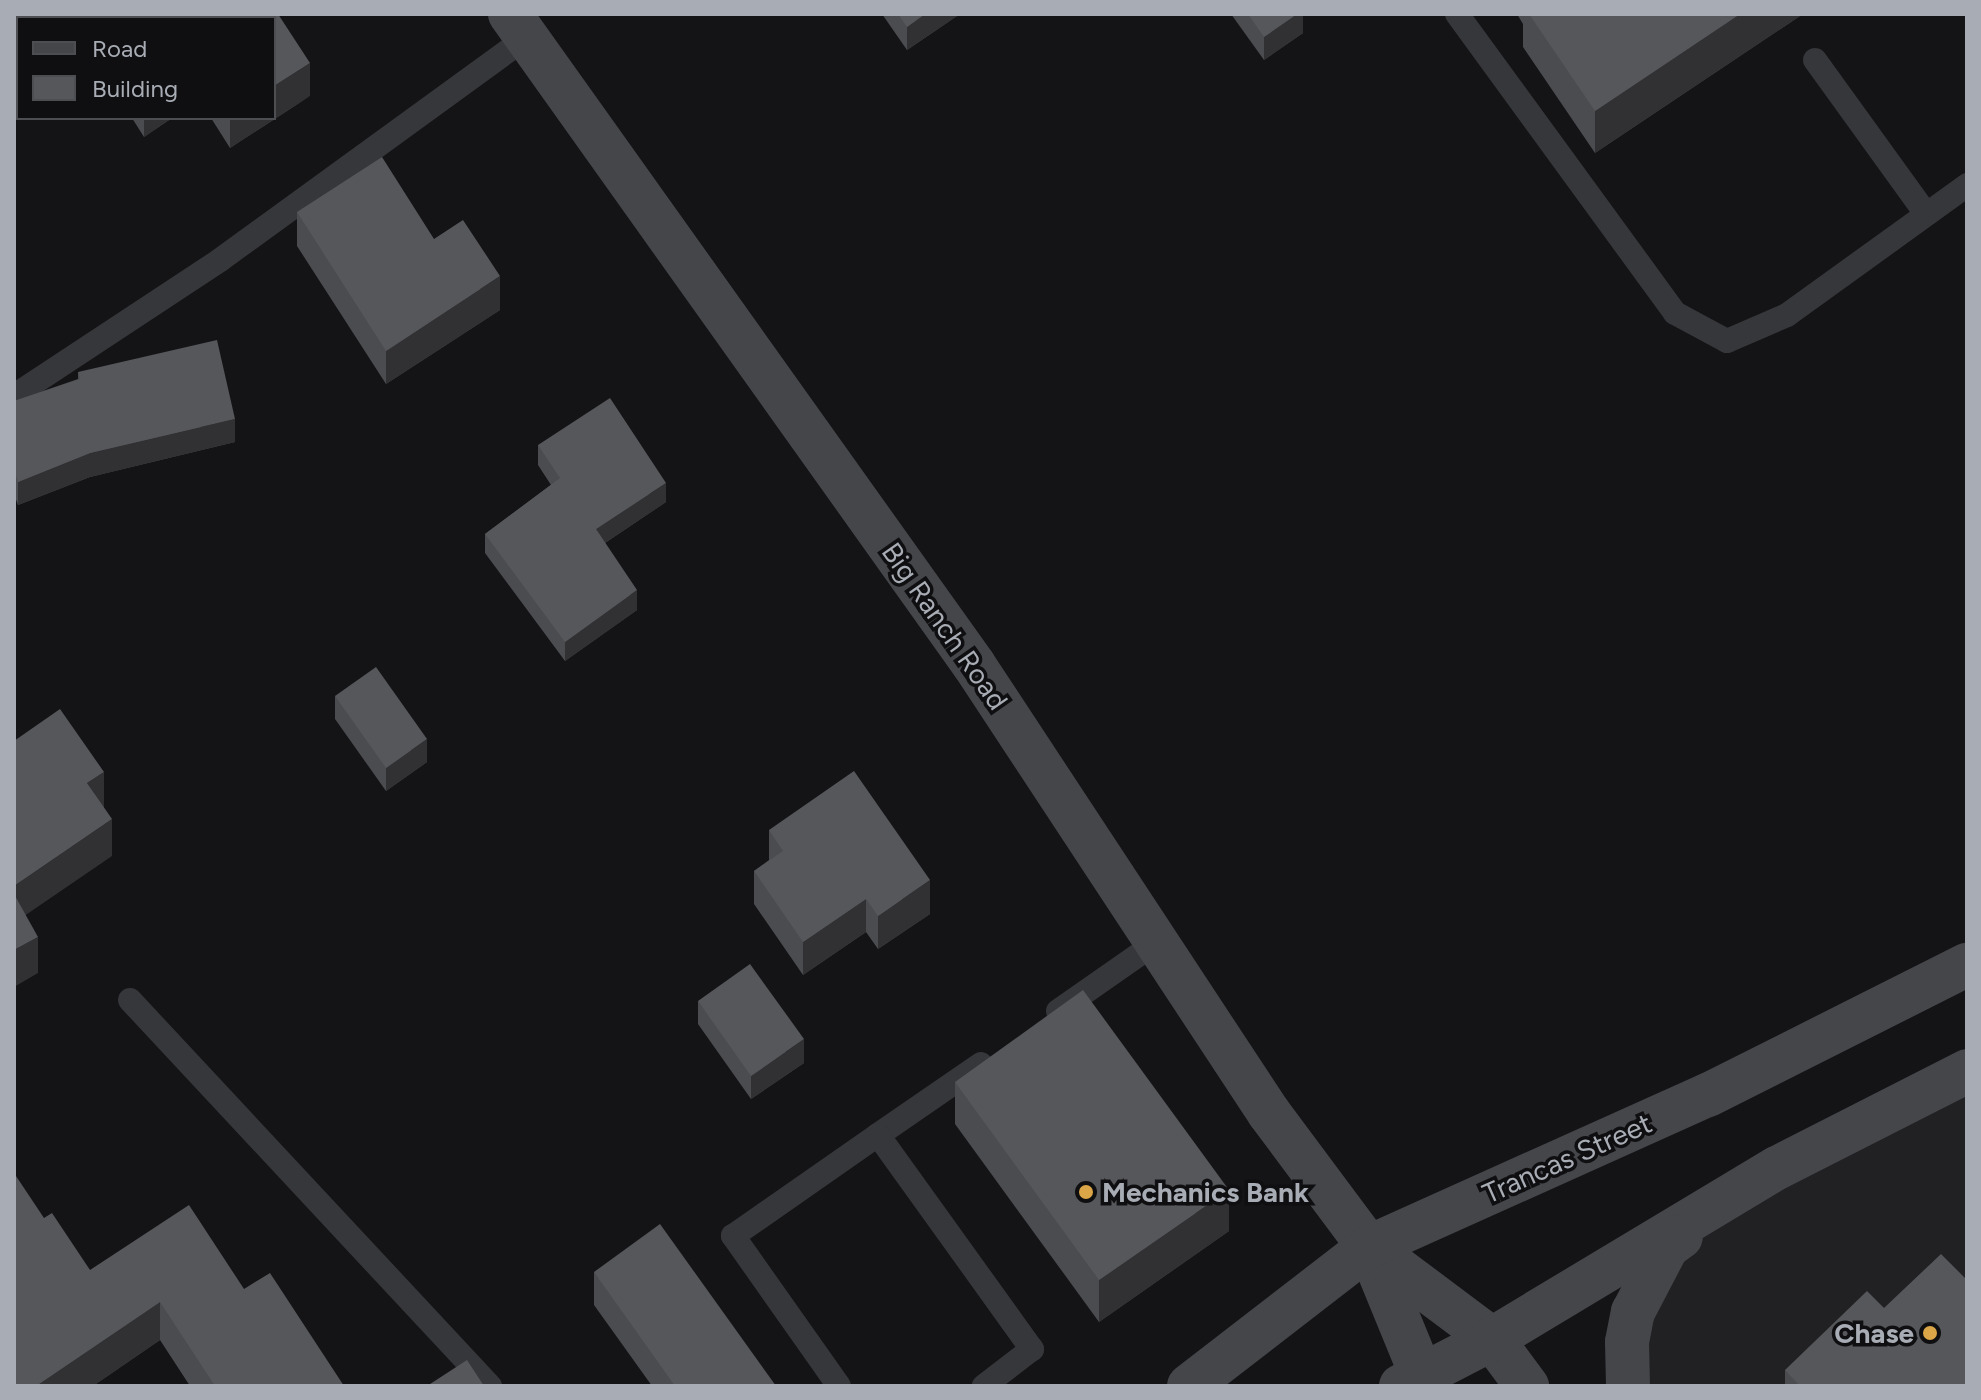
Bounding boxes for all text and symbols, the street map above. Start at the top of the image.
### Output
legend [16,16,276,120]
text: Road [92,34,147,63]
text: Building [92,74,178,103]
street label: Big Ranch Road [875,536,1015,716]
street label: Trancas Street [1477,1106,1657,1210]
place label: Mechanics Bank [1102,1175,1309,1209]
marker: Mechanics Bank [1077,1183,1095,1201]
place label: Chase [1834,1316,1914,1350]
marker: Chase [1921,1324,1939,1342]

